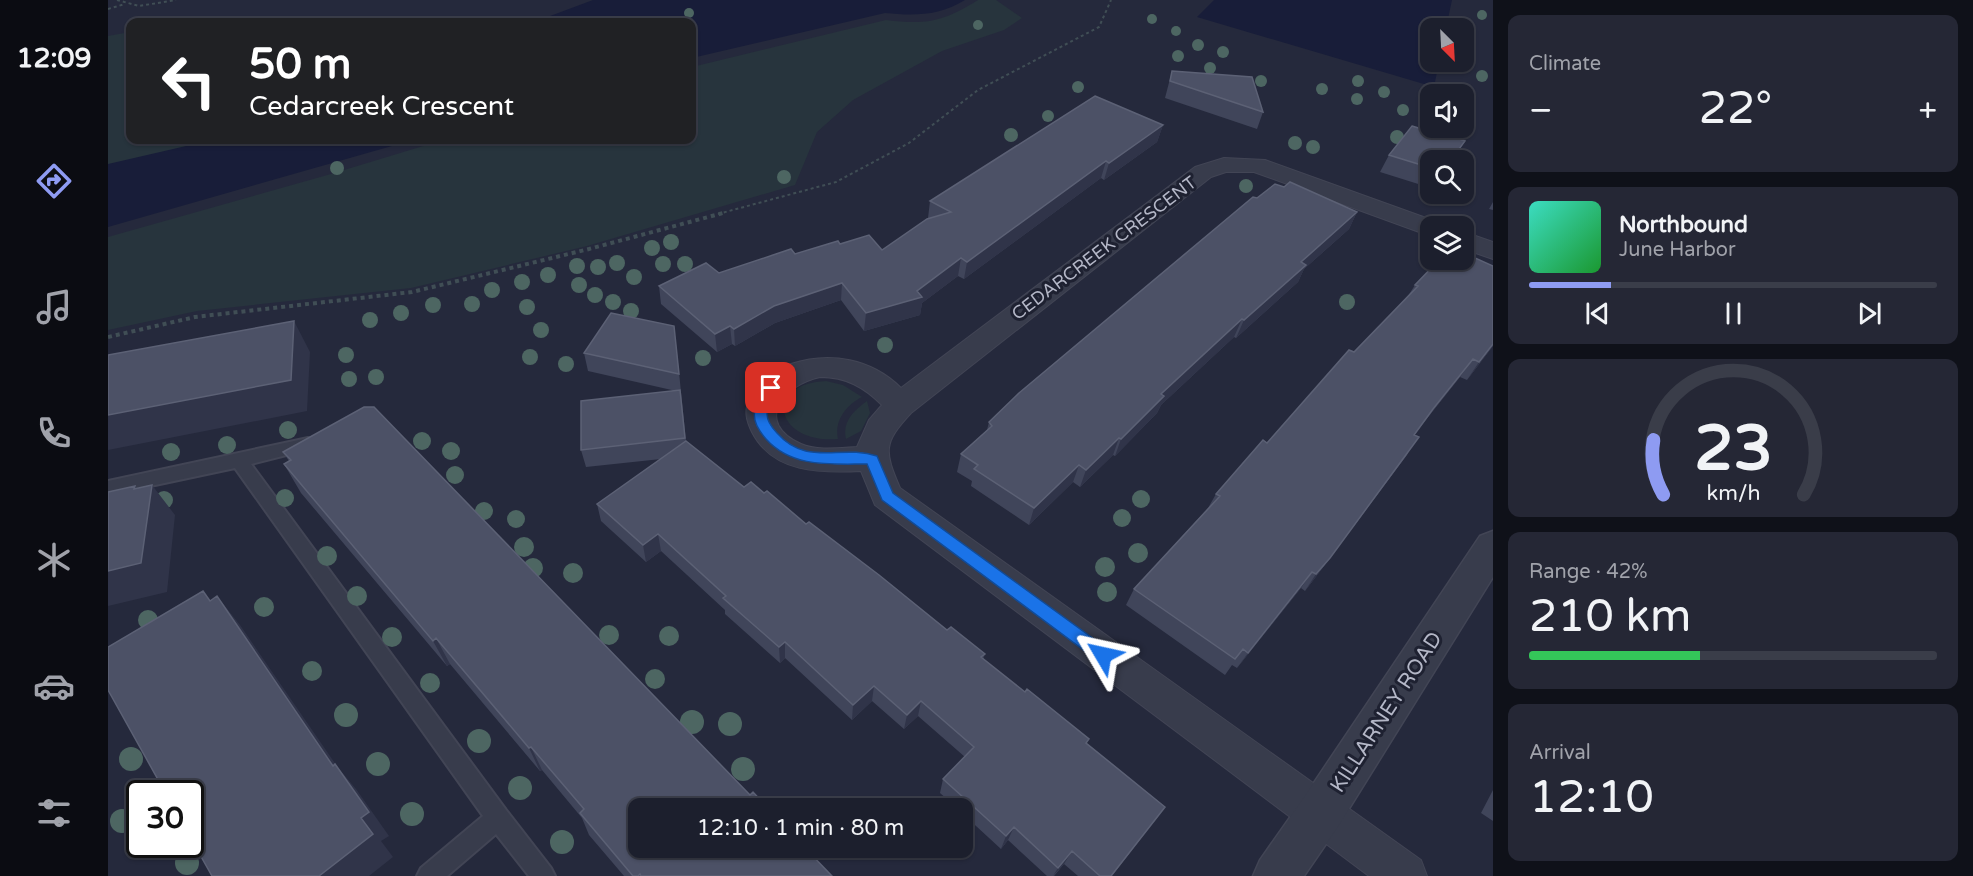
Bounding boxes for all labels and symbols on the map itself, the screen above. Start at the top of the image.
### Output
north arrow [1420,18,1474,72]
street label: CEDARCREEK CRESCENT [1007,171,1201,325]
pin [745,362,796,413]
position arrow [1071,623,1135,687]
street label: KILLARNEY ROAD [1325,627,1448,797]
speed limit sign: 30 [126,780,204,858]

